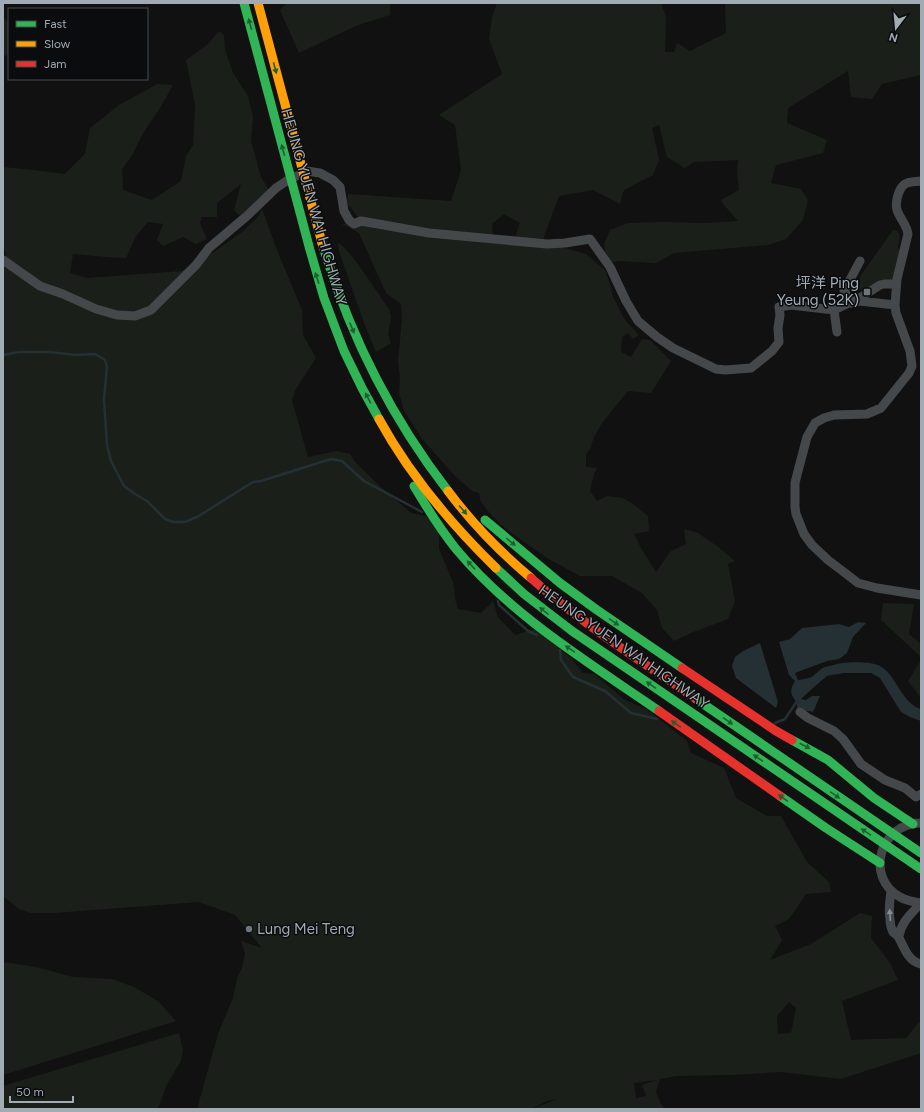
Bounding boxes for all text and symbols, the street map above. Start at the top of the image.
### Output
legend [8,8,148,80]
north arrow [876,8,916,48]
text: Fast [44,17,67,31]
one-way arrow [246,18,252,31]
text: N [887,30,899,45]
text: Slow [44,37,71,51]
text: Jam [44,57,67,71]
one-way arrow [273,61,279,74]
street label: HEUNG YUEN WAI HIGHWAY [277,106,351,308]
one-way arrow [280,144,286,156]
one-way arrow [314,272,320,284]
place label: 坪洋 Ping Yeung (52K) [777,274,859,309]
marker: 坪洋 Ping Yeung (52K) [862,287,872,297]
one-way arrow [349,323,355,334]
one-way arrow [365,392,371,404]
one-way arrow [459,505,468,515]
one-way arrow [505,538,516,547]
one-way arrow [466,560,476,570]
street label: HEUNG YUEN WAI HIGHWAY [535,581,713,713]
one-way arrow [539,606,550,615]
one-way arrow [608,618,619,626]
one-way arrow [565,645,575,653]
one-way arrow [646,681,656,689]
one-way arrow [723,717,733,725]
one-way arrow [671,720,682,728]
one-way arrow [799,743,810,749]
one-way arrow [753,754,763,762]
one-way arrow [830,791,841,799]
one-way arrow [778,794,788,802]
one-way arrow [860,828,871,836]
one-way arrow [886,909,893,921]
place label: Lung Mei Teng [257,920,355,938]
marker: Lung Mei Teng [244,924,254,934]
scale bar [10,1078,73,1104]
text: 50 m [16,1085,44,1099]

